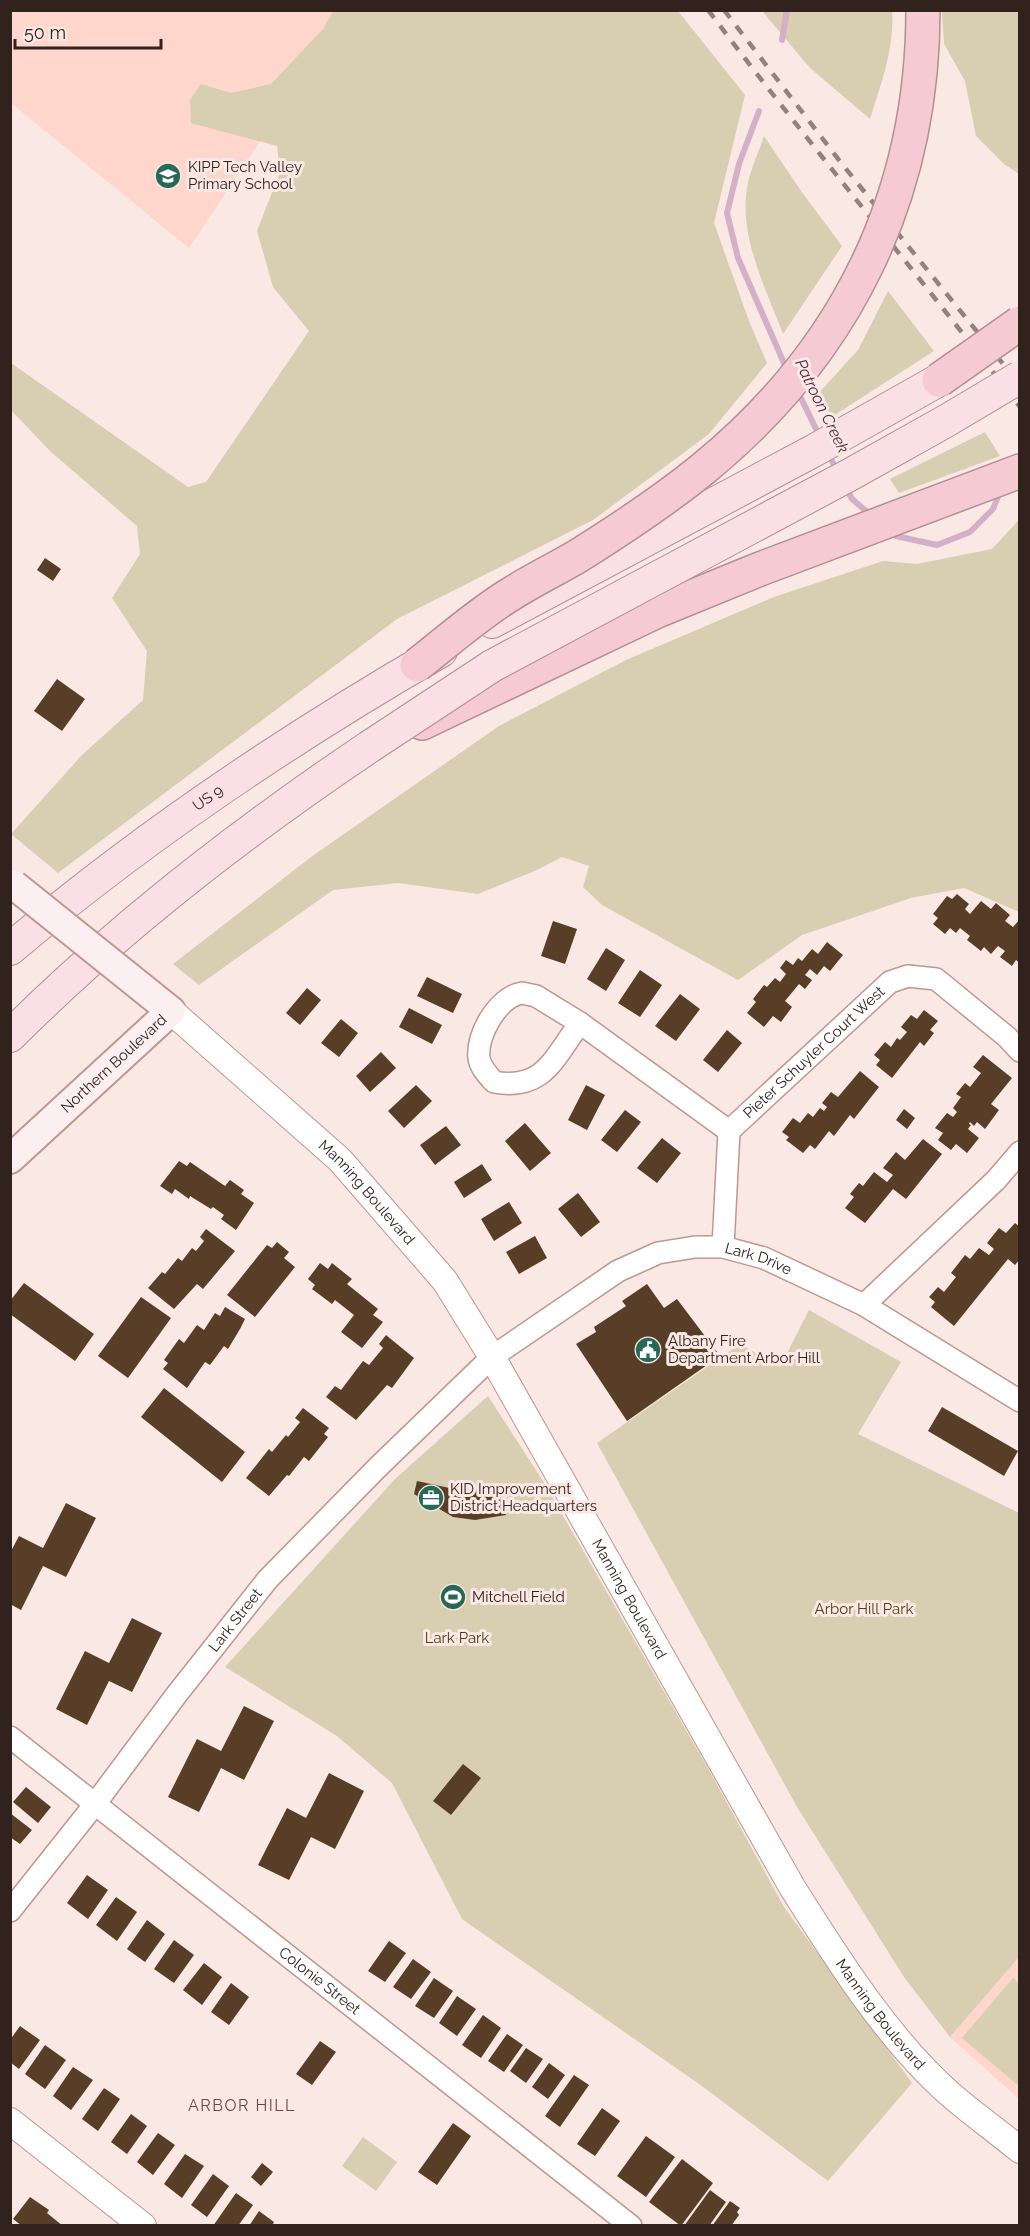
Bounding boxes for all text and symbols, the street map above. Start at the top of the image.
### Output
scale bar [15,12,160,50]
text: 50 m [24,22,66,43]
place label: KIPP Tech Valley Primary School [188,158,302,193]
school or university icon: KIPP Tech Valley Primary School [153,161,183,191]
water label: Patroon Creek [791,356,853,456]
street label: US 9 [189,781,227,815]
street label: Pieter Schuyler Court West [740,982,888,1122]
street label: Northern Boulevard [57,1011,170,1117]
street label: Manning Boulevard [315,1136,418,1248]
street label: Lark Drive [723,1239,795,1279]
place label: Albany Fire Department Arbor Hill [668,1332,821,1367]
public building icon: Albany Fire Department Arbor Hill [633,1335,663,1365]
place label: KID Improvement District Headquarters [450,1480,597,1515]
office icon: KID Improvement District Headquarters [416,1483,446,1513]
street label: Manning Boulevard [588,1536,670,1662]
sports icon: Mitchell Field [438,1582,468,1612]
street label: Lark Street [205,1585,266,1655]
place label: Mitchell Field [472,1588,565,1606]
park label: Arbor Hill Park [815,1600,913,1618]
park label: Lark Park [425,1629,489,1647]
street label: Colonie Street [275,1943,364,2018]
street label: Manning Boulevard [832,1956,929,2073]
district label: ARBOR HILL [188,2096,296,2115]

